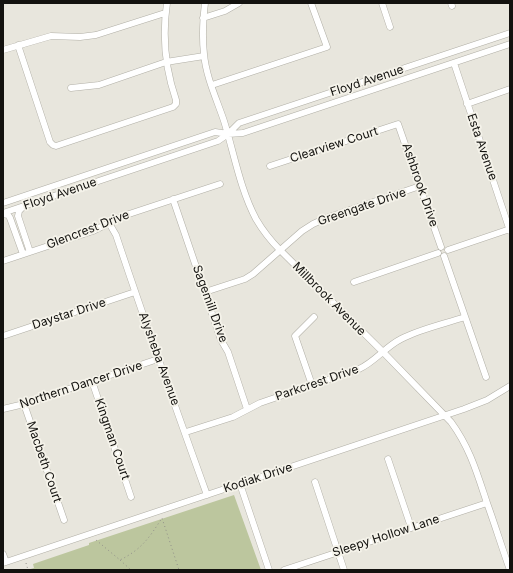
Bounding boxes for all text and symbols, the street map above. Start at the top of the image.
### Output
street label: Floyd Avenue [328,62,406,100]
street label: Esta Avenue [464,112,500,182]
street label: Clearview Court [288,124,380,166]
street label: Ashbrook Drive [399,141,441,229]
street label: Floyd Avenue [22,175,98,213]
street label: Greengate Drive [316,185,408,229]
street label: Glencrest Drive [45,208,131,252]
street label: Millbrook Avenue [289,259,369,339]
street label: Sagemill Drive [189,263,231,345]
street label: Daystar Drive [30,295,108,333]
street label: Alysheba Avenue [135,310,183,408]
street label: Northern Dancer Drive [18,358,144,412]
street label: Parkcrest Drive [274,362,360,404]
street label: Kingman Court [91,396,133,482]
street label: Macbeth Court [23,420,65,504]
street label: Kodiak Drive [222,460,294,496]
street label: Sleepy Hollow Lane [331,512,441,560]

